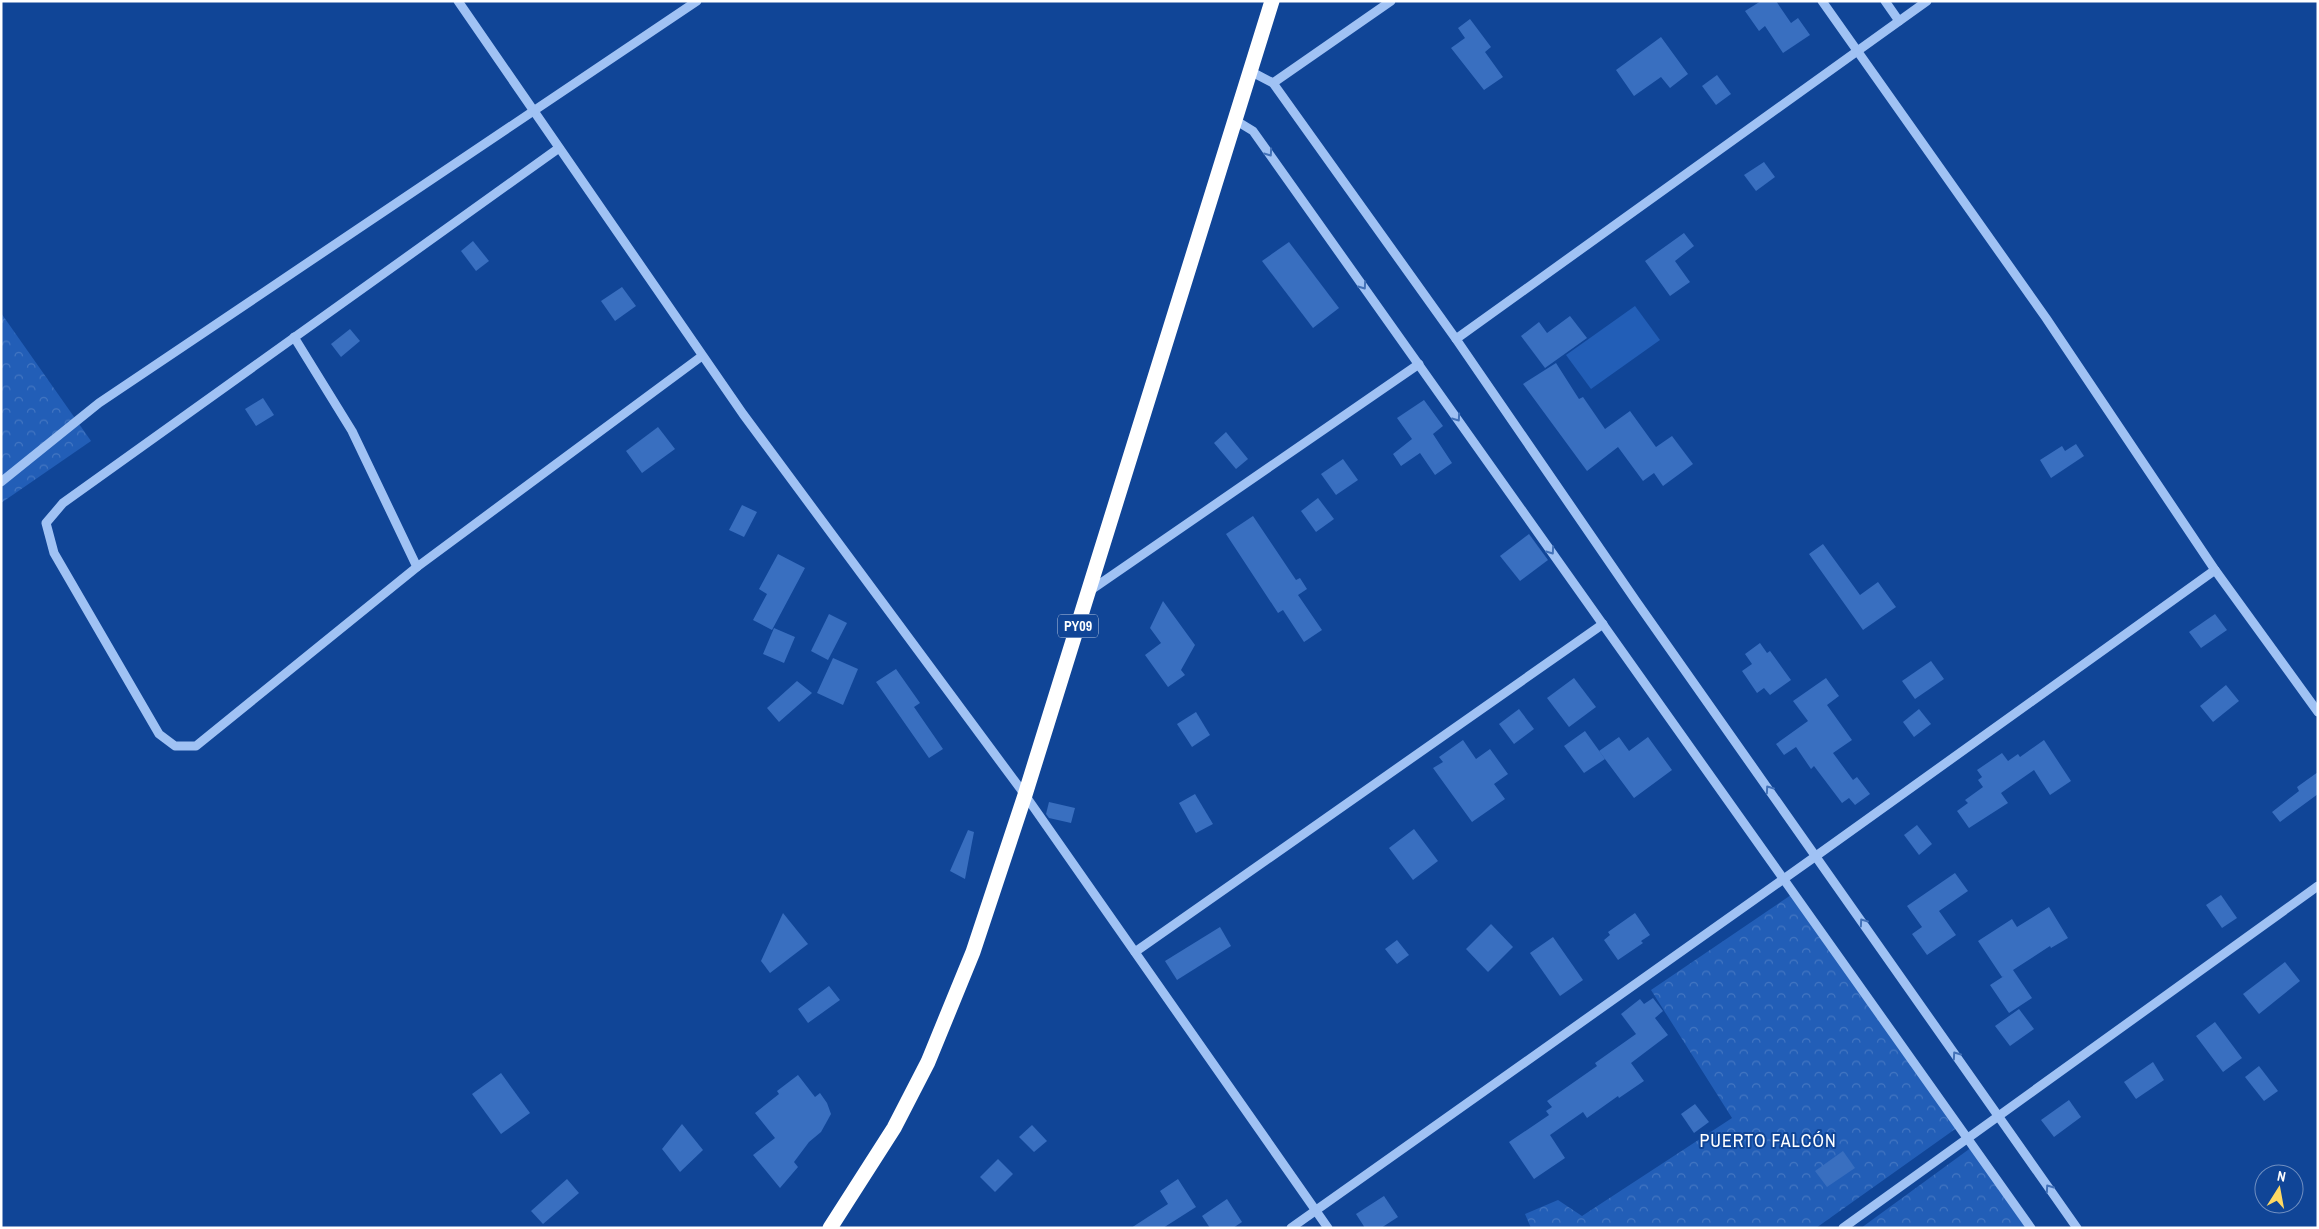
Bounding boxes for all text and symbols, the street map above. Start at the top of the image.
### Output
one-way arrow [1263,147,1272,157]
one-way arrow [1357,280,1366,290]
one-way arrow [1451,413,1460,422]
one-way arrow [1545,545,1554,555]
road number: PY09 [1058,614,1098,638]
one-way arrow [1766,785,1775,795]
one-way arrow [1860,918,1869,928]
one-way arrow [1953,1051,1962,1061]
district label: PUERTO FALCÓN [1699,1128,1837,1153]
north arrow [2254,1164,2304,1214]
text: N [2276,1167,2287,1186]
one-way arrow [2046,1184,2055,1194]

